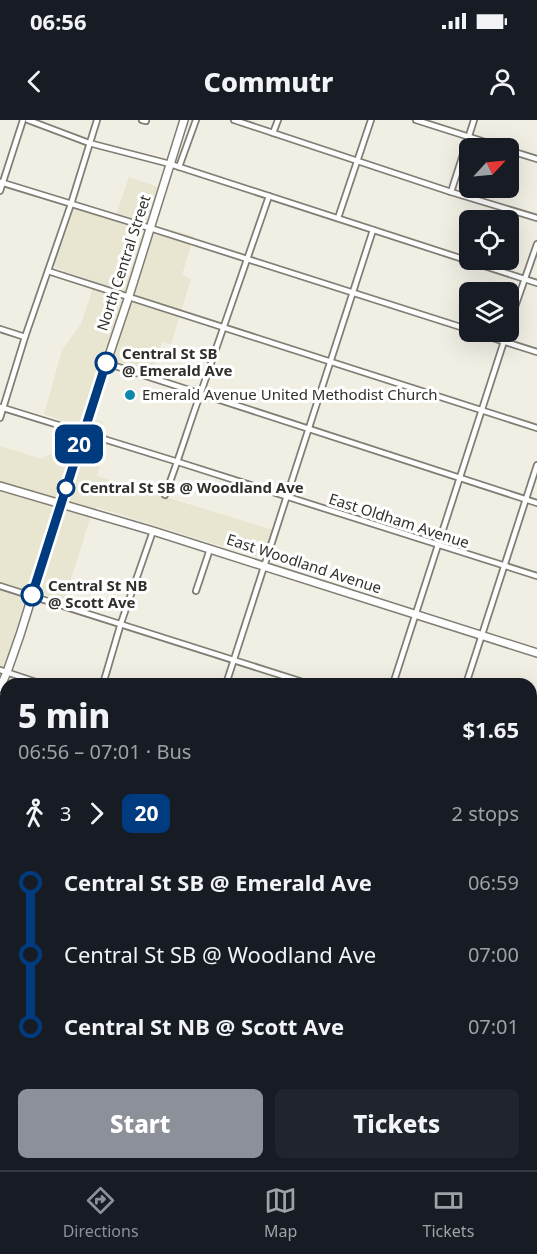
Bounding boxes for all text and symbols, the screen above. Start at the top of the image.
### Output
text: 06:56 [30,6,87,36]
text: Commutr [204,63,333,100]
icon: back [18,65,51,98]
icon: person [486,65,519,98]
north arrow [459,138,519,198]
map controls [459,138,519,342]
street label: North Central Street [92,192,155,333]
button: locate [459,210,519,270]
button: layers [459,282,519,342]
place label: Central St SB @ Emerald Ave [122,343,233,380]
marker: Central St SB @ Emerald Ave [95,352,117,374]
place label: Emerald Avenue United Methodist Church [142,384,438,404]
marker: Emerald Avenue United Methodist Church [123,388,137,402]
line badge: 20 [52,424,106,464]
text: 20 [67,430,91,458]
place label: Central St SB @ Woodland Ave [80,477,304,497]
marker: Central St SB @ Woodland Ave [57,479,75,497]
street label: East Oldham Avenue [327,488,472,552]
street label: East Woodland Avenue [224,529,384,598]
place label: Central St NB @ Scott Ave [48,575,147,612]
marker: Central St NB @ Scott Ave [21,584,43,606]
text: 5 min [18,693,110,738]
text: $1.65 [462,714,519,744]
text: 06:56 – 07:01 · Bus [18,738,191,765]
icon: walk [18,797,51,830]
icon: forward [80,797,113,830]
text: 20 [134,799,158,827]
text: 3 [60,800,71,827]
text: 2 stops [452,800,519,827]
text: Central St SB @ Emerald Ave [64,867,372,897]
text: 06:59 [468,869,519,896]
text: Central St SB @ Woodland Ave [64,939,376,969]
text: 07:00 [468,941,519,968]
text: Central St NB @ Scott Ave [64,1011,344,1041]
text: 07:01 [468,1013,519,1040]
button: Start [18,1089,263,1158]
button: Tickets [275,1089,519,1158]
tab: Directions [63,1184,139,1242]
tab: Map [264,1184,297,1242]
tab: Tickets [423,1184,474,1242]

